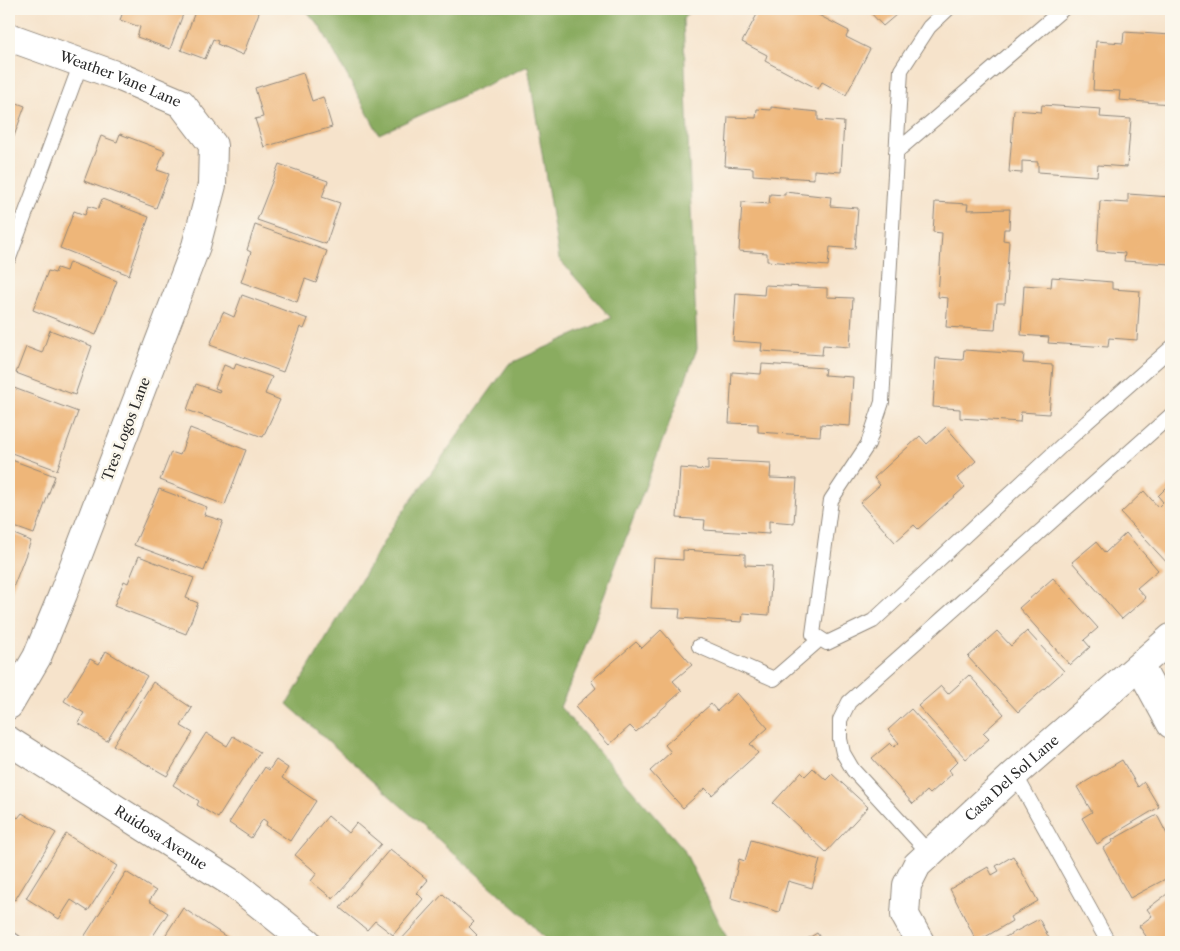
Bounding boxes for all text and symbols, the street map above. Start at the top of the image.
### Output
street label: Weather Vane Lane [56,46,184,111]
street label: Tres Logos Lane [98,374,154,483]
street label: Casa Del Sol Lane [961,731,1063,825]
street label: Ruidosa Avenue [111,801,211,874]

